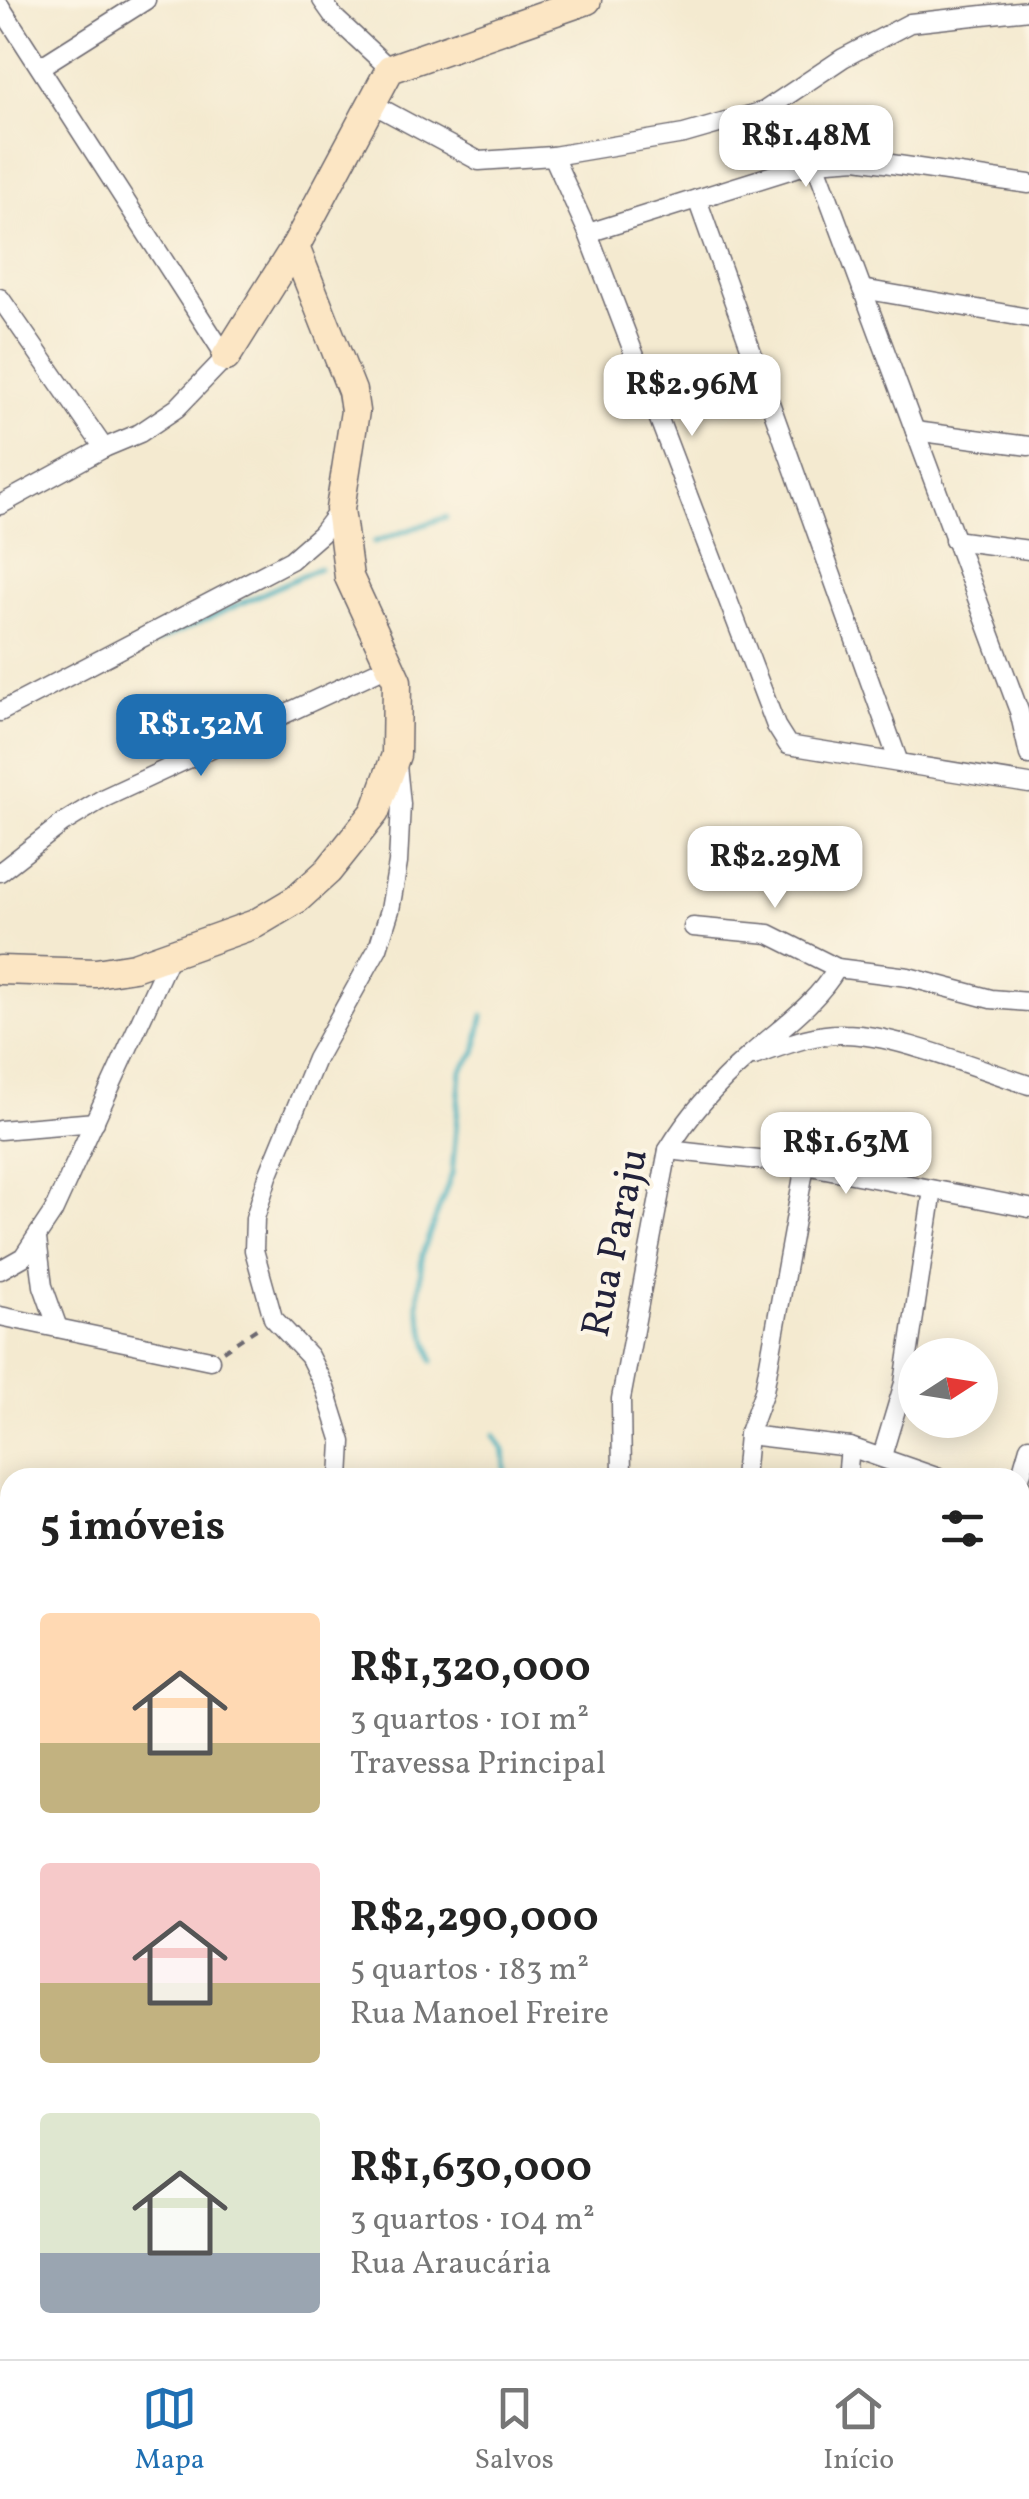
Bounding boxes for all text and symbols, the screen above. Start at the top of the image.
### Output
pin: R$1.48M [714,105,898,190]
text: R$1.48M [741,115,871,159]
pin: R$2.96M [600,354,784,439]
text: R$2.96M [626,364,758,408]
pin: R$1.32M [109,694,293,779]
text: R$1.32M [138,704,264,748]
pin: R$2.29M [683,826,867,911]
text: R$2.29M [709,836,841,880]
pin: R$1.63M [754,1112,938,1197]
text: R$1.63M [783,1122,909,1166]
street label: Rua Paraju [570,1143,664,1343]
north arrow [898,1338,998,1438]
map controls [898,1338,998,1438]
text: 5 imóveis [40,1499,225,1558]
icon: filters [935,1501,990,1556]
text: R$1,320,000 [350,1640,591,1699]
icon: home [120,1653,240,1773]
text: 3 quartos · 101 m² [350,1699,589,1743]
text: Travessa Principal [350,1743,606,1787]
text: R$2,290,000 [350,1890,599,1949]
icon: home [120,1903,240,2023]
text: 5 quartos · 183 m² [350,1949,589,1993]
text: Rua Manoel Freire [350,1993,609,2037]
text: R$1,630,000 [350,2140,592,2199]
icon: home [120,2153,240,2273]
text: 3 quartos · 104 m² [350,2199,595,2243]
text: Rua Araucária [350,2243,551,2287]
tab: Mapa [135,2381,205,2480]
tab: Salvos [474,2381,554,2480]
tab: Início [823,2381,894,2480]

